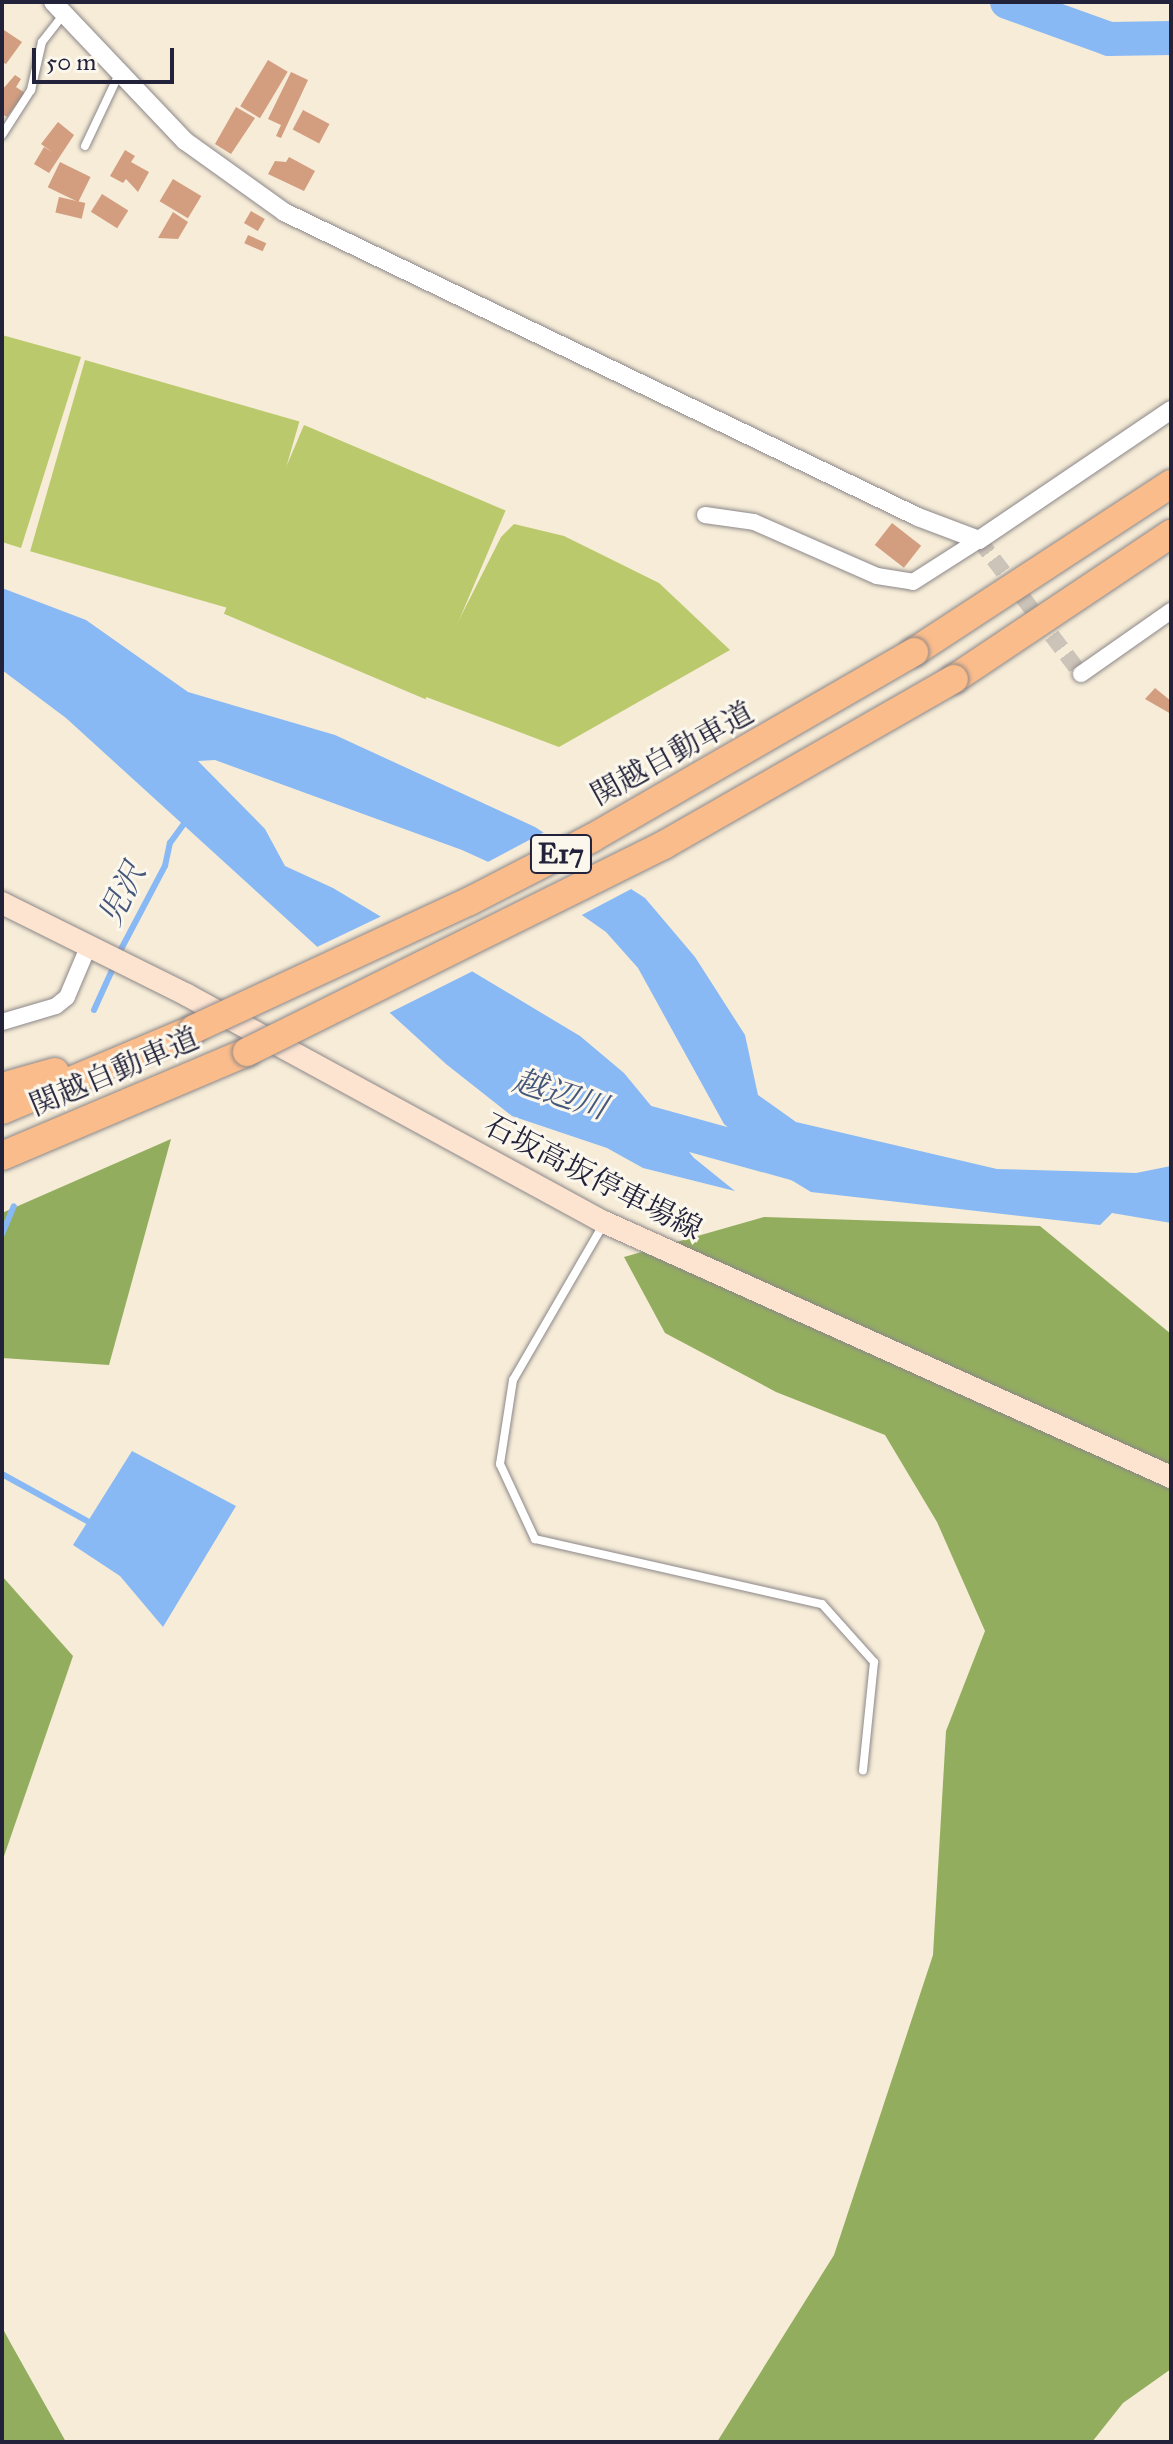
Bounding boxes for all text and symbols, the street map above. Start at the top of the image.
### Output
scale bar [36,32,178,82]
text: 50 m [46,47,96,77]
street label: 関越自動車道 [585,695,759,813]
road number: E17 [529,830,593,878]
water label: 児沢 [92,858,154,932]
street label: 関越自動車道 [24,1020,204,1124]
water label: 越辺川 [508,1062,612,1128]
street label: 石坂高坂停車場線 [478,1106,708,1248]

